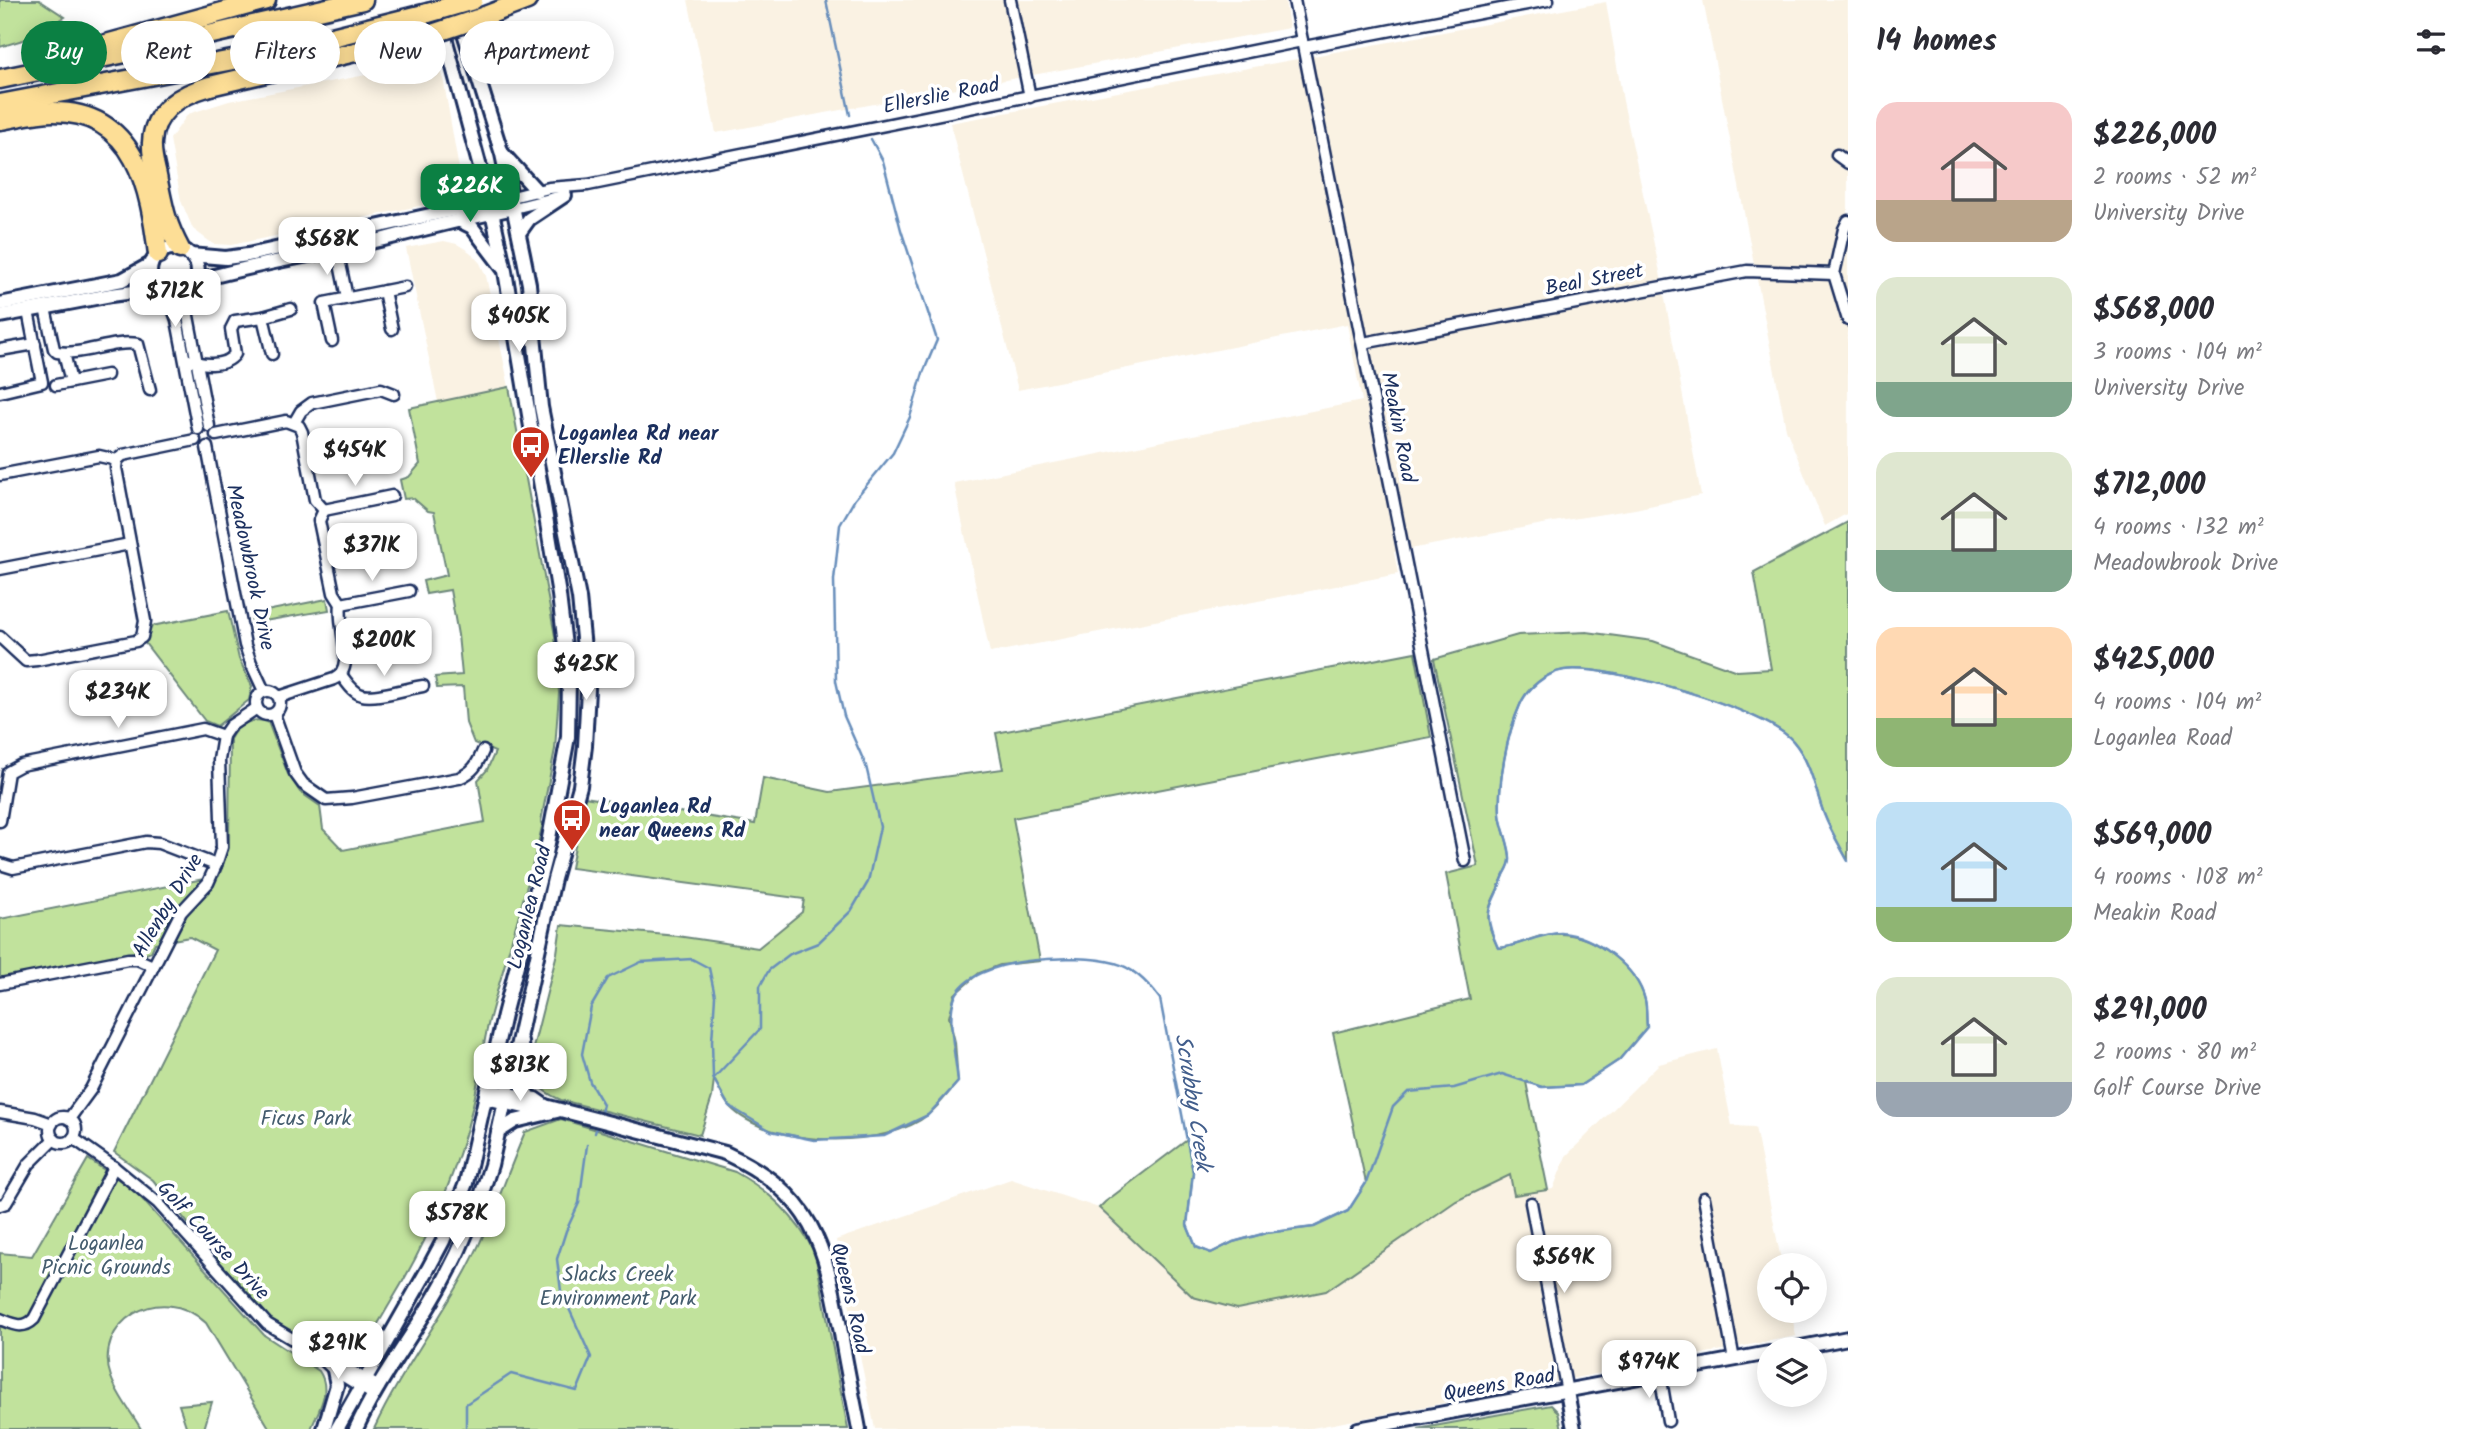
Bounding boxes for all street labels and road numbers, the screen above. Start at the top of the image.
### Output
street label: Ellerslie Road [880,69,1003,124]
street label: Beal Street [1542,255,1647,306]
street label: Meakin Road [1371,369,1425,486]
street label: Meadowbrook Drive [216,481,283,654]
street label: Loganlea Road [499,841,562,973]
street label: Allenby Drive [124,847,213,964]
street label: Golf Course Drive [148,1174,278,1309]
street label: Queens Road [821,1240,878,1358]
street label: Queens Road [1441,1359,1558,1412]

